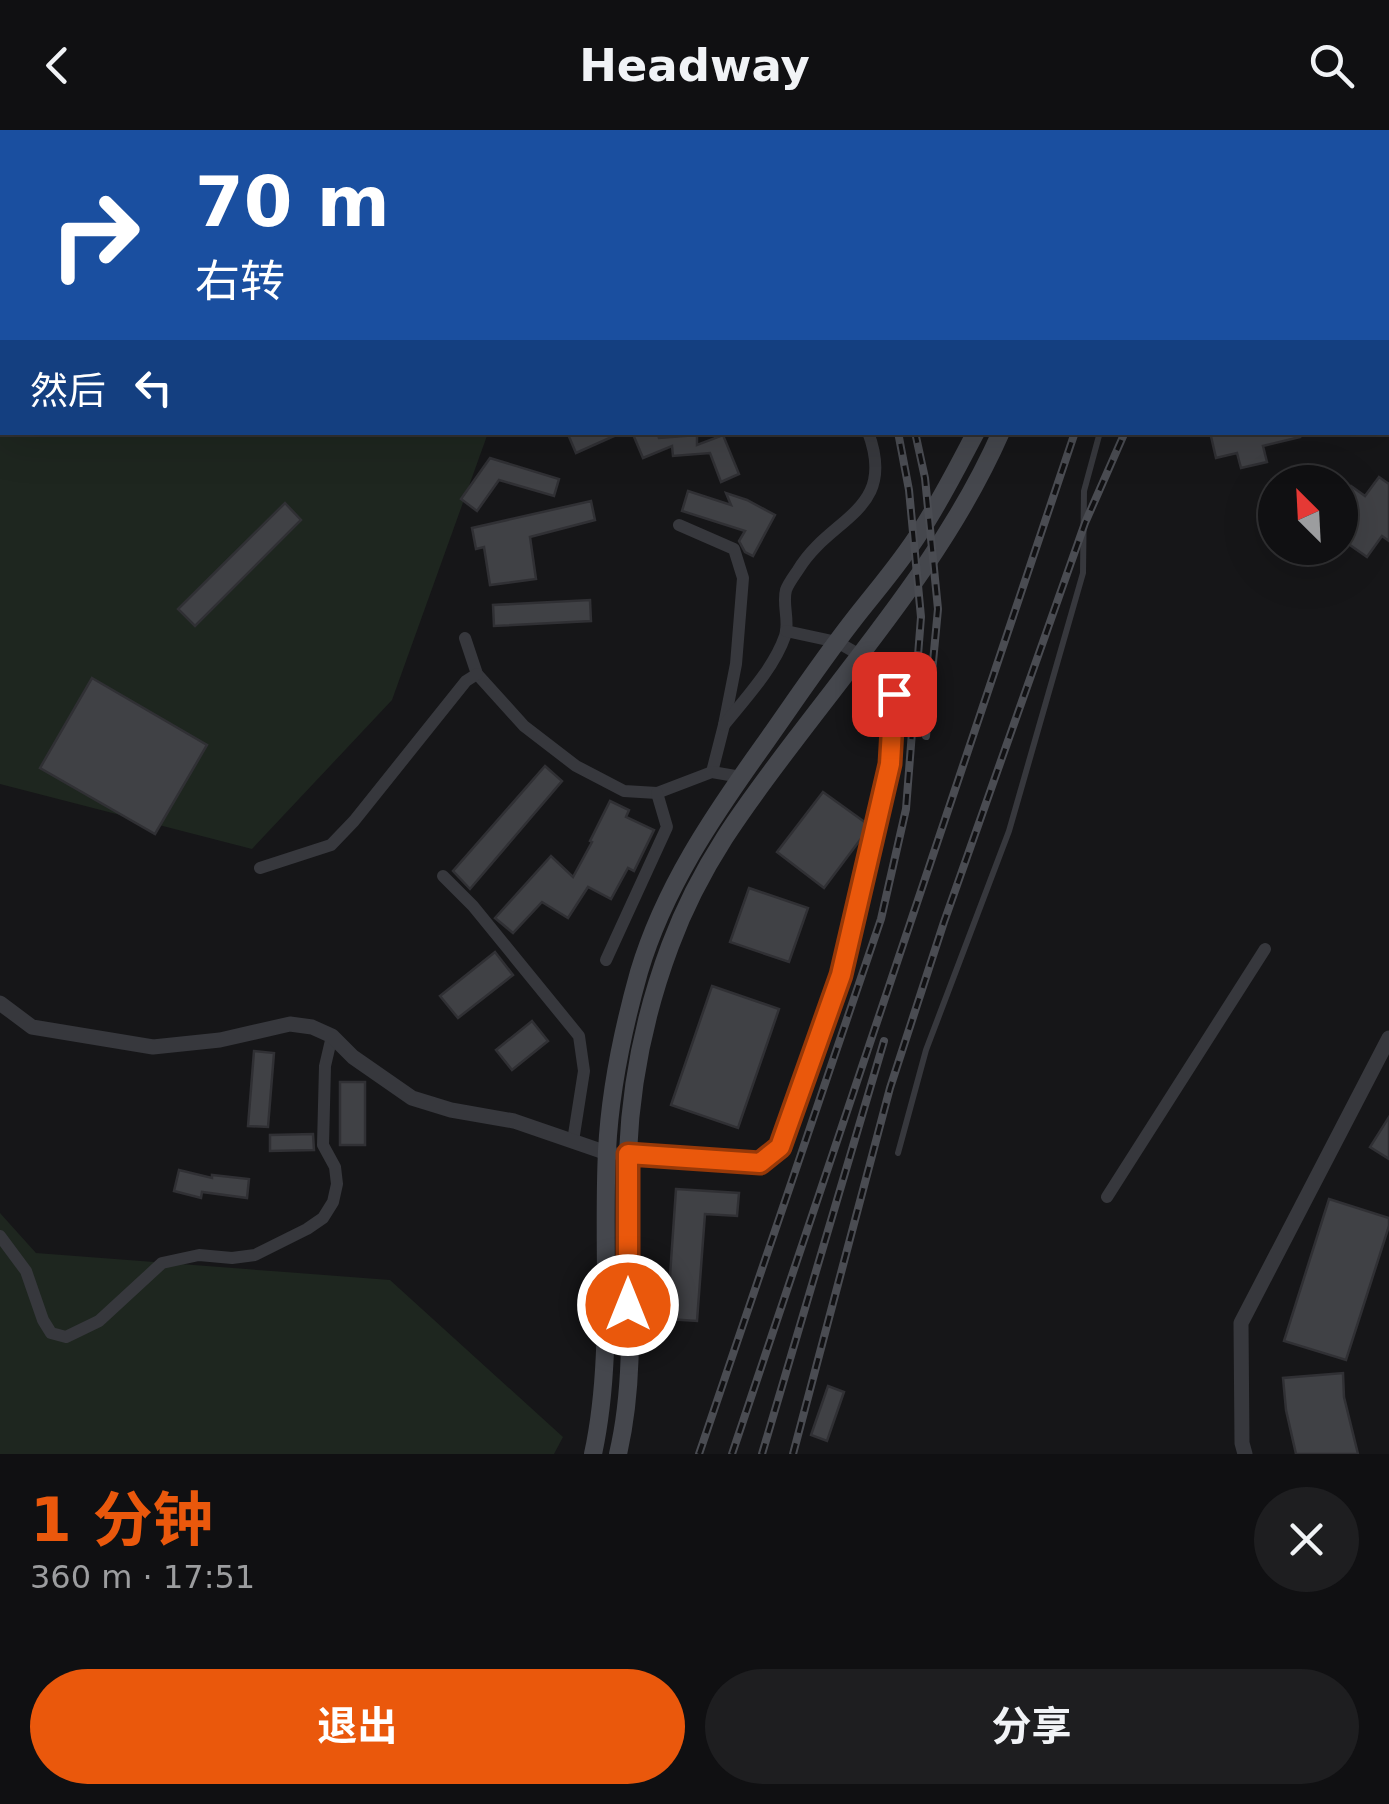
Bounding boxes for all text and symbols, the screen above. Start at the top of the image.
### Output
icon: back [30,38,85,93]
icon: search [1304,38,1359,93]
text: Headway [579,39,810,92]
text: 70 m [195,161,390,243]
icon: right [30,170,160,300]
text: 右转 [195,255,285,308]
icon: left [126,360,181,415]
text: 然后 [30,369,106,413]
north arrow [1258,465,1358,565]
map controls [1258,465,1358,565]
pin [852,652,937,737]
icon: arrive [867,667,922,722]
position arrow [576,1253,680,1357]
text: 1 分钟 [30,1485,213,1555]
button: close [1254,1487,1359,1592]
text: 360 m · 17:51 [30,1558,255,1596]
button: 退出 [30,1669,685,1784]
button: 分享 [705,1669,1359,1784]

